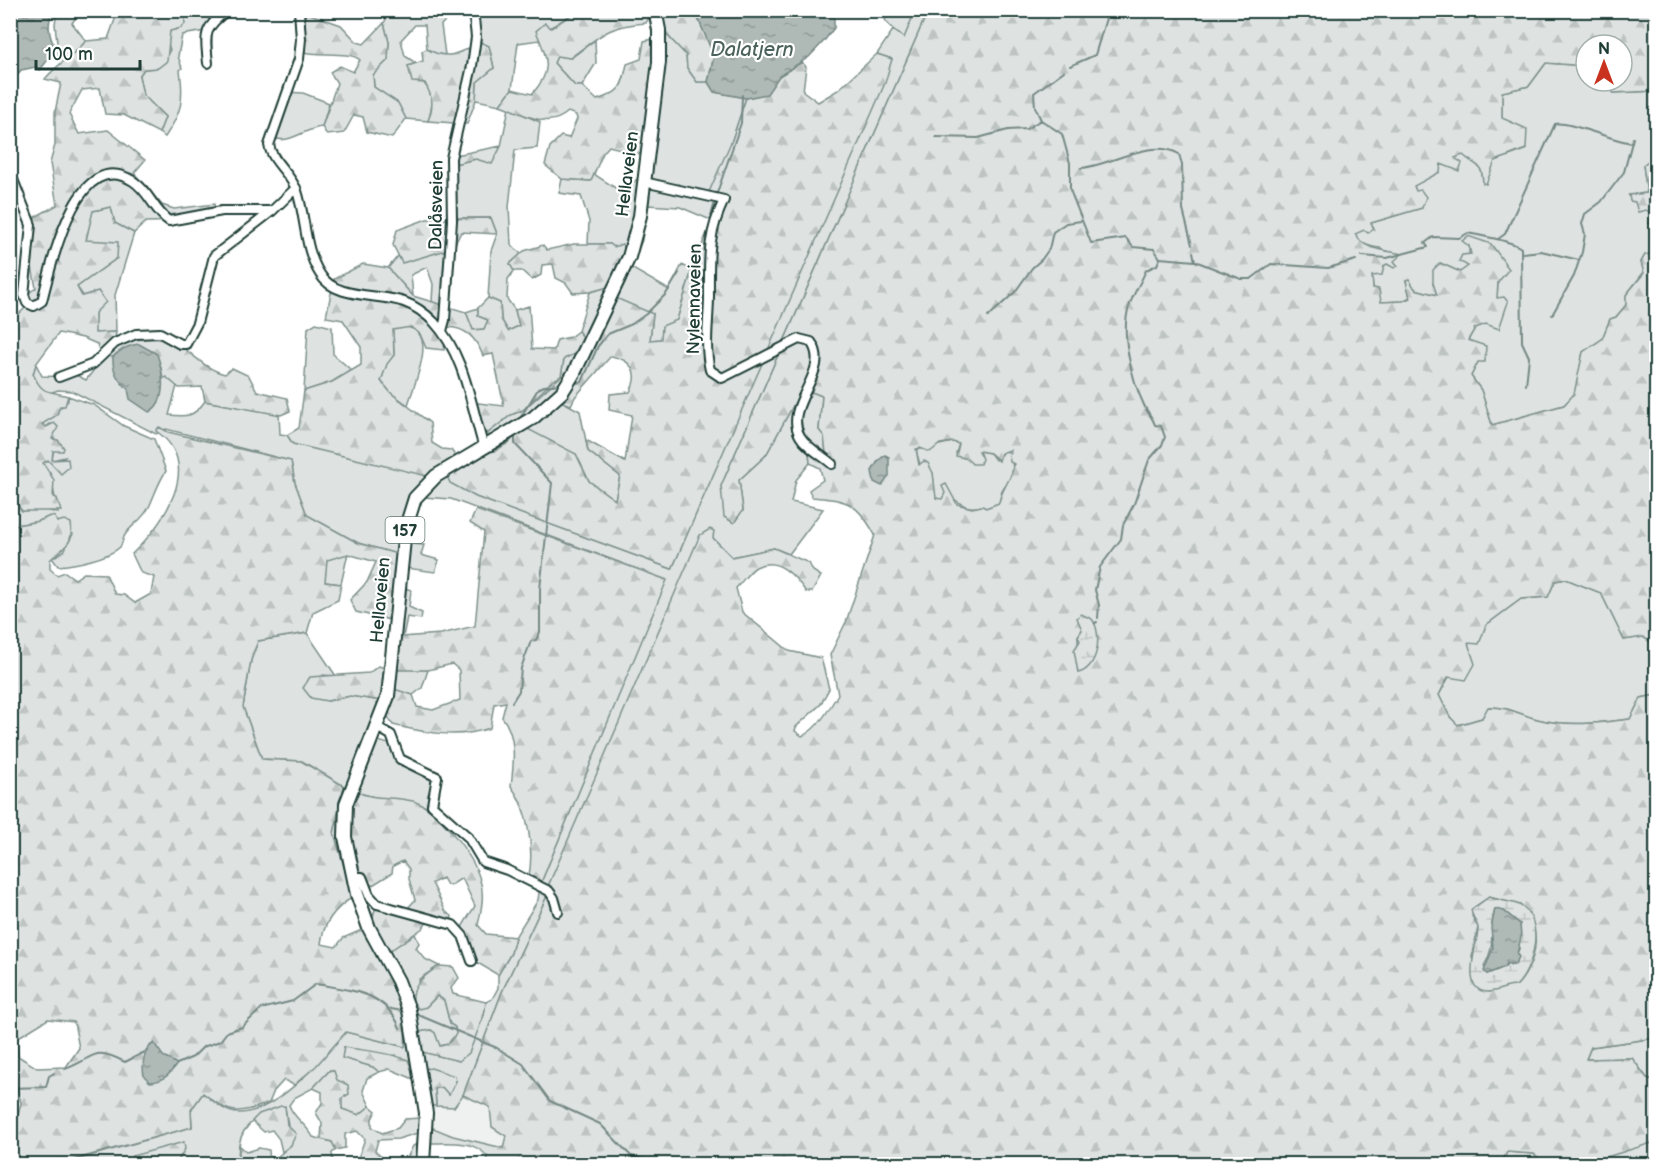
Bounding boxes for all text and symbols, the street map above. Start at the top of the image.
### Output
scale bar [36,33,140,71]
north arrow [1574,33,1634,93]
water label: Dalatjern [710,38,794,62]
text: N [1598,40,1610,59]
text: 100 m [45,44,93,65]
street label: Hellaveien [612,130,643,218]
street label: Dalåsveien [425,160,448,250]
street label: Nylennaveien [683,243,706,355]
road number: 157 [386,517,424,543]
street label: Hellaveien [366,556,395,644]

